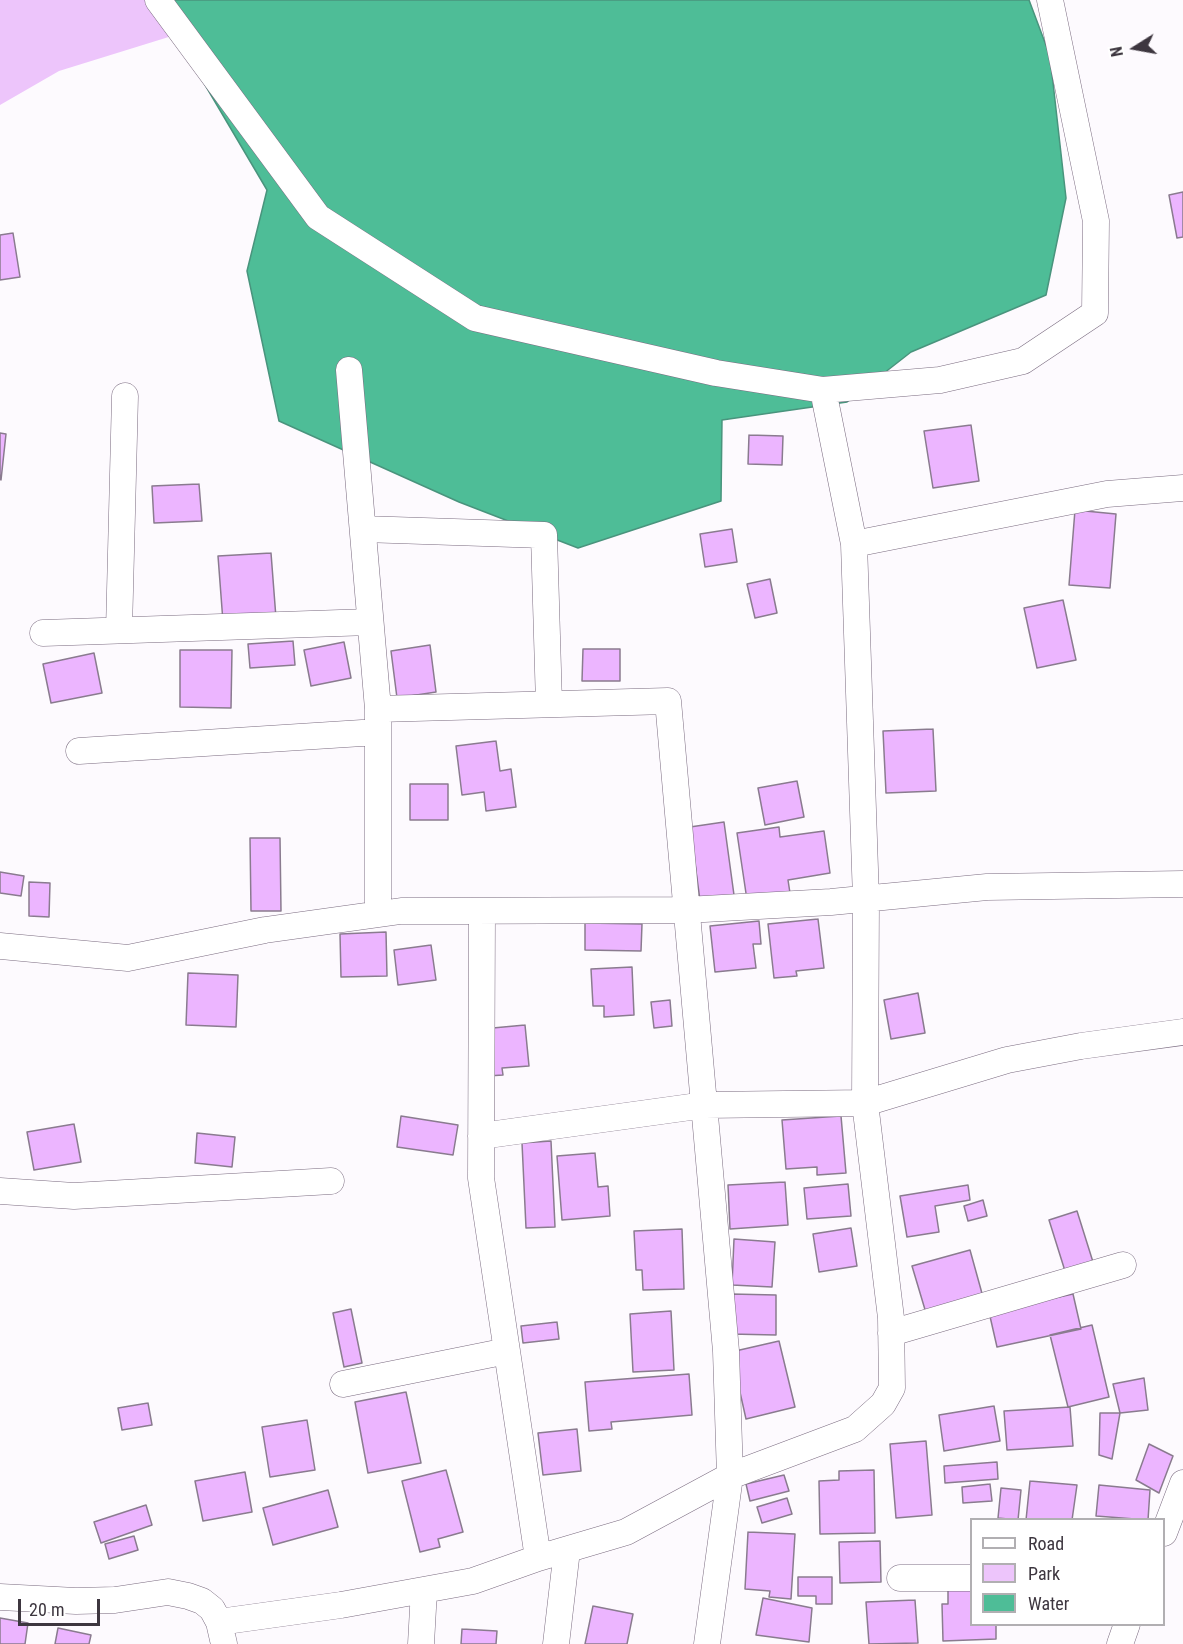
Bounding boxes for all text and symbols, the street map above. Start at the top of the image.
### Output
north arrow [1105,18,1165,78]
text: N [1107,45,1127,58]
legend [970,1518,1165,1626]
text: Road [1028,1533,1064,1554]
text: Park [1028,1563,1060,1584]
scale bar [21,1587,104,1625]
text: Water [1028,1593,1069,1614]
text: 20 m [29,1599,64,1620]

